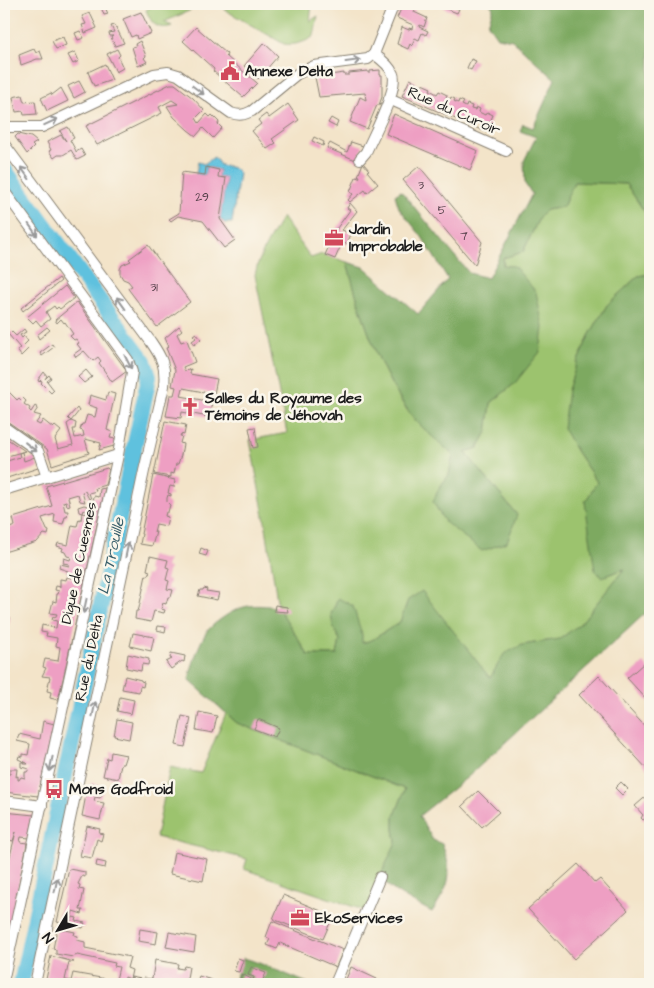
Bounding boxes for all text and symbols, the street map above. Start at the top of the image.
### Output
one-way arrow [345,56,361,66]
public building icon: Annexe Delta [219,60,241,82]
place label: Annexe Delta [245,61,333,82]
street label: Rue du Curoir [404,81,504,141]
one-way arrow [191,85,205,95]
one-way arrow [44,117,59,127]
one-way arrow [20,166,30,180]
house number: 3 [418,177,424,194]
house number: 29 [195,189,209,206]
house number: 5 [438,202,447,219]
place label: Jardin Improbable [348,219,423,257]
one-way arrow [27,223,38,236]
office icon: Jardin Improbable [323,227,345,249]
house number: 7 [460,228,468,245]
house number: 31 [150,279,158,296]
one-way arrow [116,297,127,310]
one-way arrow [123,354,133,369]
place label: Salles du Royaume des Témoins de Jéhovah [204,388,362,426]
church icon: Salles du Royaume des Témoins de Jéhovah [179,396,201,418]
one-way arrow [25,442,38,453]
street label: Digue de Cuesmes [56,499,103,626]
water label: La Trouille [92,514,130,596]
one-way arrow [123,543,133,559]
one-way arrow [80,597,89,613]
street label: Rue du Delta [70,613,108,703]
one-way arrow [89,702,99,718]
one-way arrow [46,756,55,772]
bus stop icon: Mons Godfroid [43,778,65,800]
place label: Mons Godfroid [69,779,173,800]
one-way arrow [52,878,61,894]
north arrow [32,906,82,956]
office icon: EkoServices [289,907,311,929]
place label: EkoServices [315,908,403,929]
text: N [38,928,59,947]

